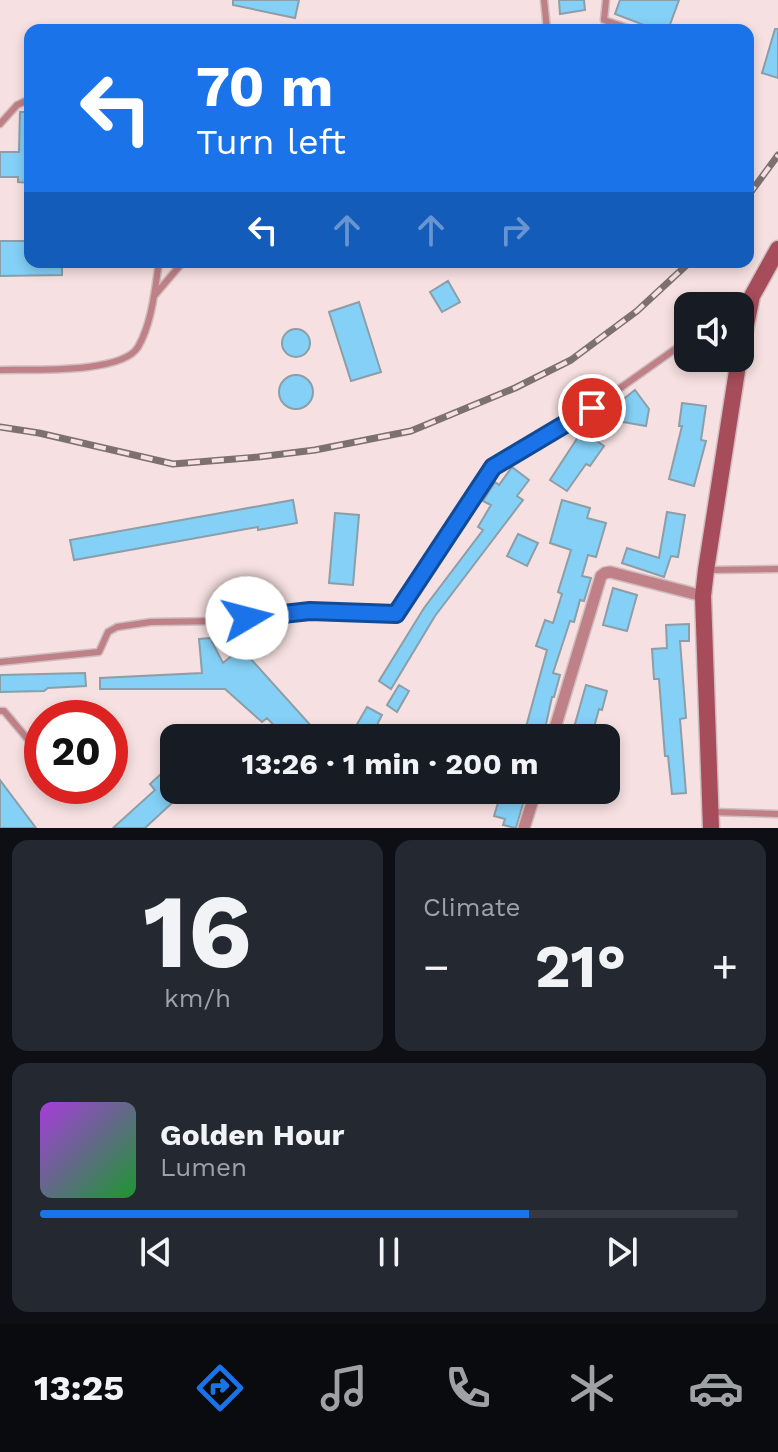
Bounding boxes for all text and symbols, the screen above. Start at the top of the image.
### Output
text: 70 m [196,54,333,120]
icon: left [64,56,168,160]
text: Turn left [196,121,346,163]
icon: left [241,208,285,252]
icon: ahead [325,208,369,252]
icon: ahead [409,208,453,252]
icon: right [493,208,537,252]
map controls [674,292,754,372]
button: sound [674,292,754,372]
pin [558,374,626,442]
icon: arrive [570,386,614,430]
position arrow [205,576,289,660]
speed limit sign: 20 [24,700,128,804]
text: 13:26 · 1 min · 200 m [241,746,539,781]
text: 16 [143,870,252,992]
text: Climate [423,892,521,922]
text: 21° [535,931,626,1002]
text: − [423,941,450,993]
text: + [711,941,738,993]
text: km/h [164,983,231,1013]
text: Golden Hour [160,1117,344,1152]
text: Lumen [160,1152,247,1182]
icon: previous [134,1230,178,1274]
icon: pause [367,1230,411,1274]
icon: next [600,1230,644,1274]
icon: directions [192,1360,248,1416]
icon: music [316,1360,372,1416]
icon: phone [440,1360,496,1416]
icon: climate [564,1360,620,1416]
icon: car [688,1360,744,1416]
text: 13:25 [34,1367,124,1409]

